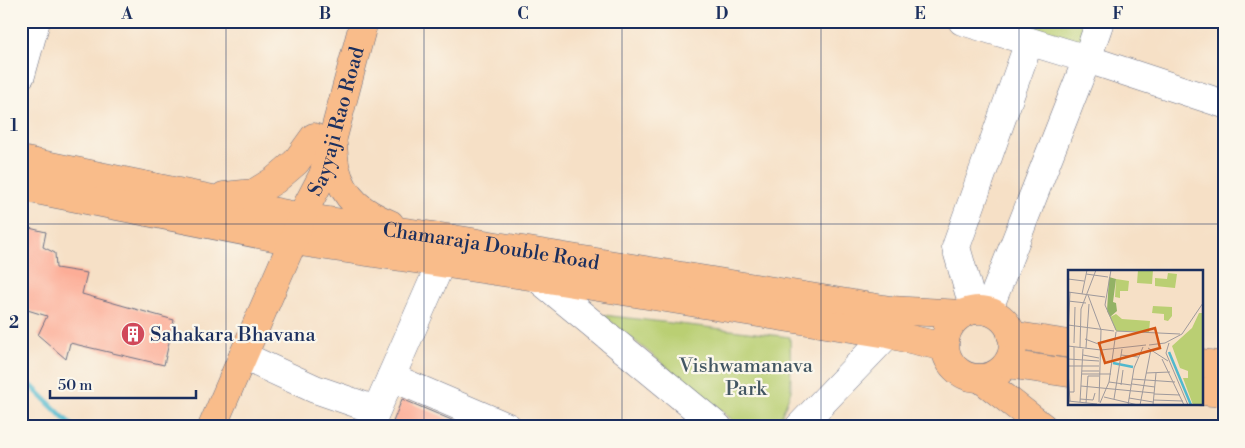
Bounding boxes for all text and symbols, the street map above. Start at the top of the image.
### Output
text: A [120,4,133,24]
text: B [319,4,331,24]
text: C [517,4,529,24]
text: D [716,4,729,24]
text: E [914,4,926,24]
text: F [1112,4,1124,24]
street label: Sayyaji Rao Road [303,43,371,201]
text: 1 [10,116,18,136]
street label: Chamaraja Double Road [381,218,602,277]
inset map [1068,270,1202,406]
text: 2 [9,313,19,333]
building icon: Sahakara Bhavana [120,321,146,347]
place label: Sahakara Bhavana [150,323,316,348]
park label: Vishwamanava Park [678,354,814,402]
scale bar [50,368,196,400]
text: 50 m [58,376,92,395]

